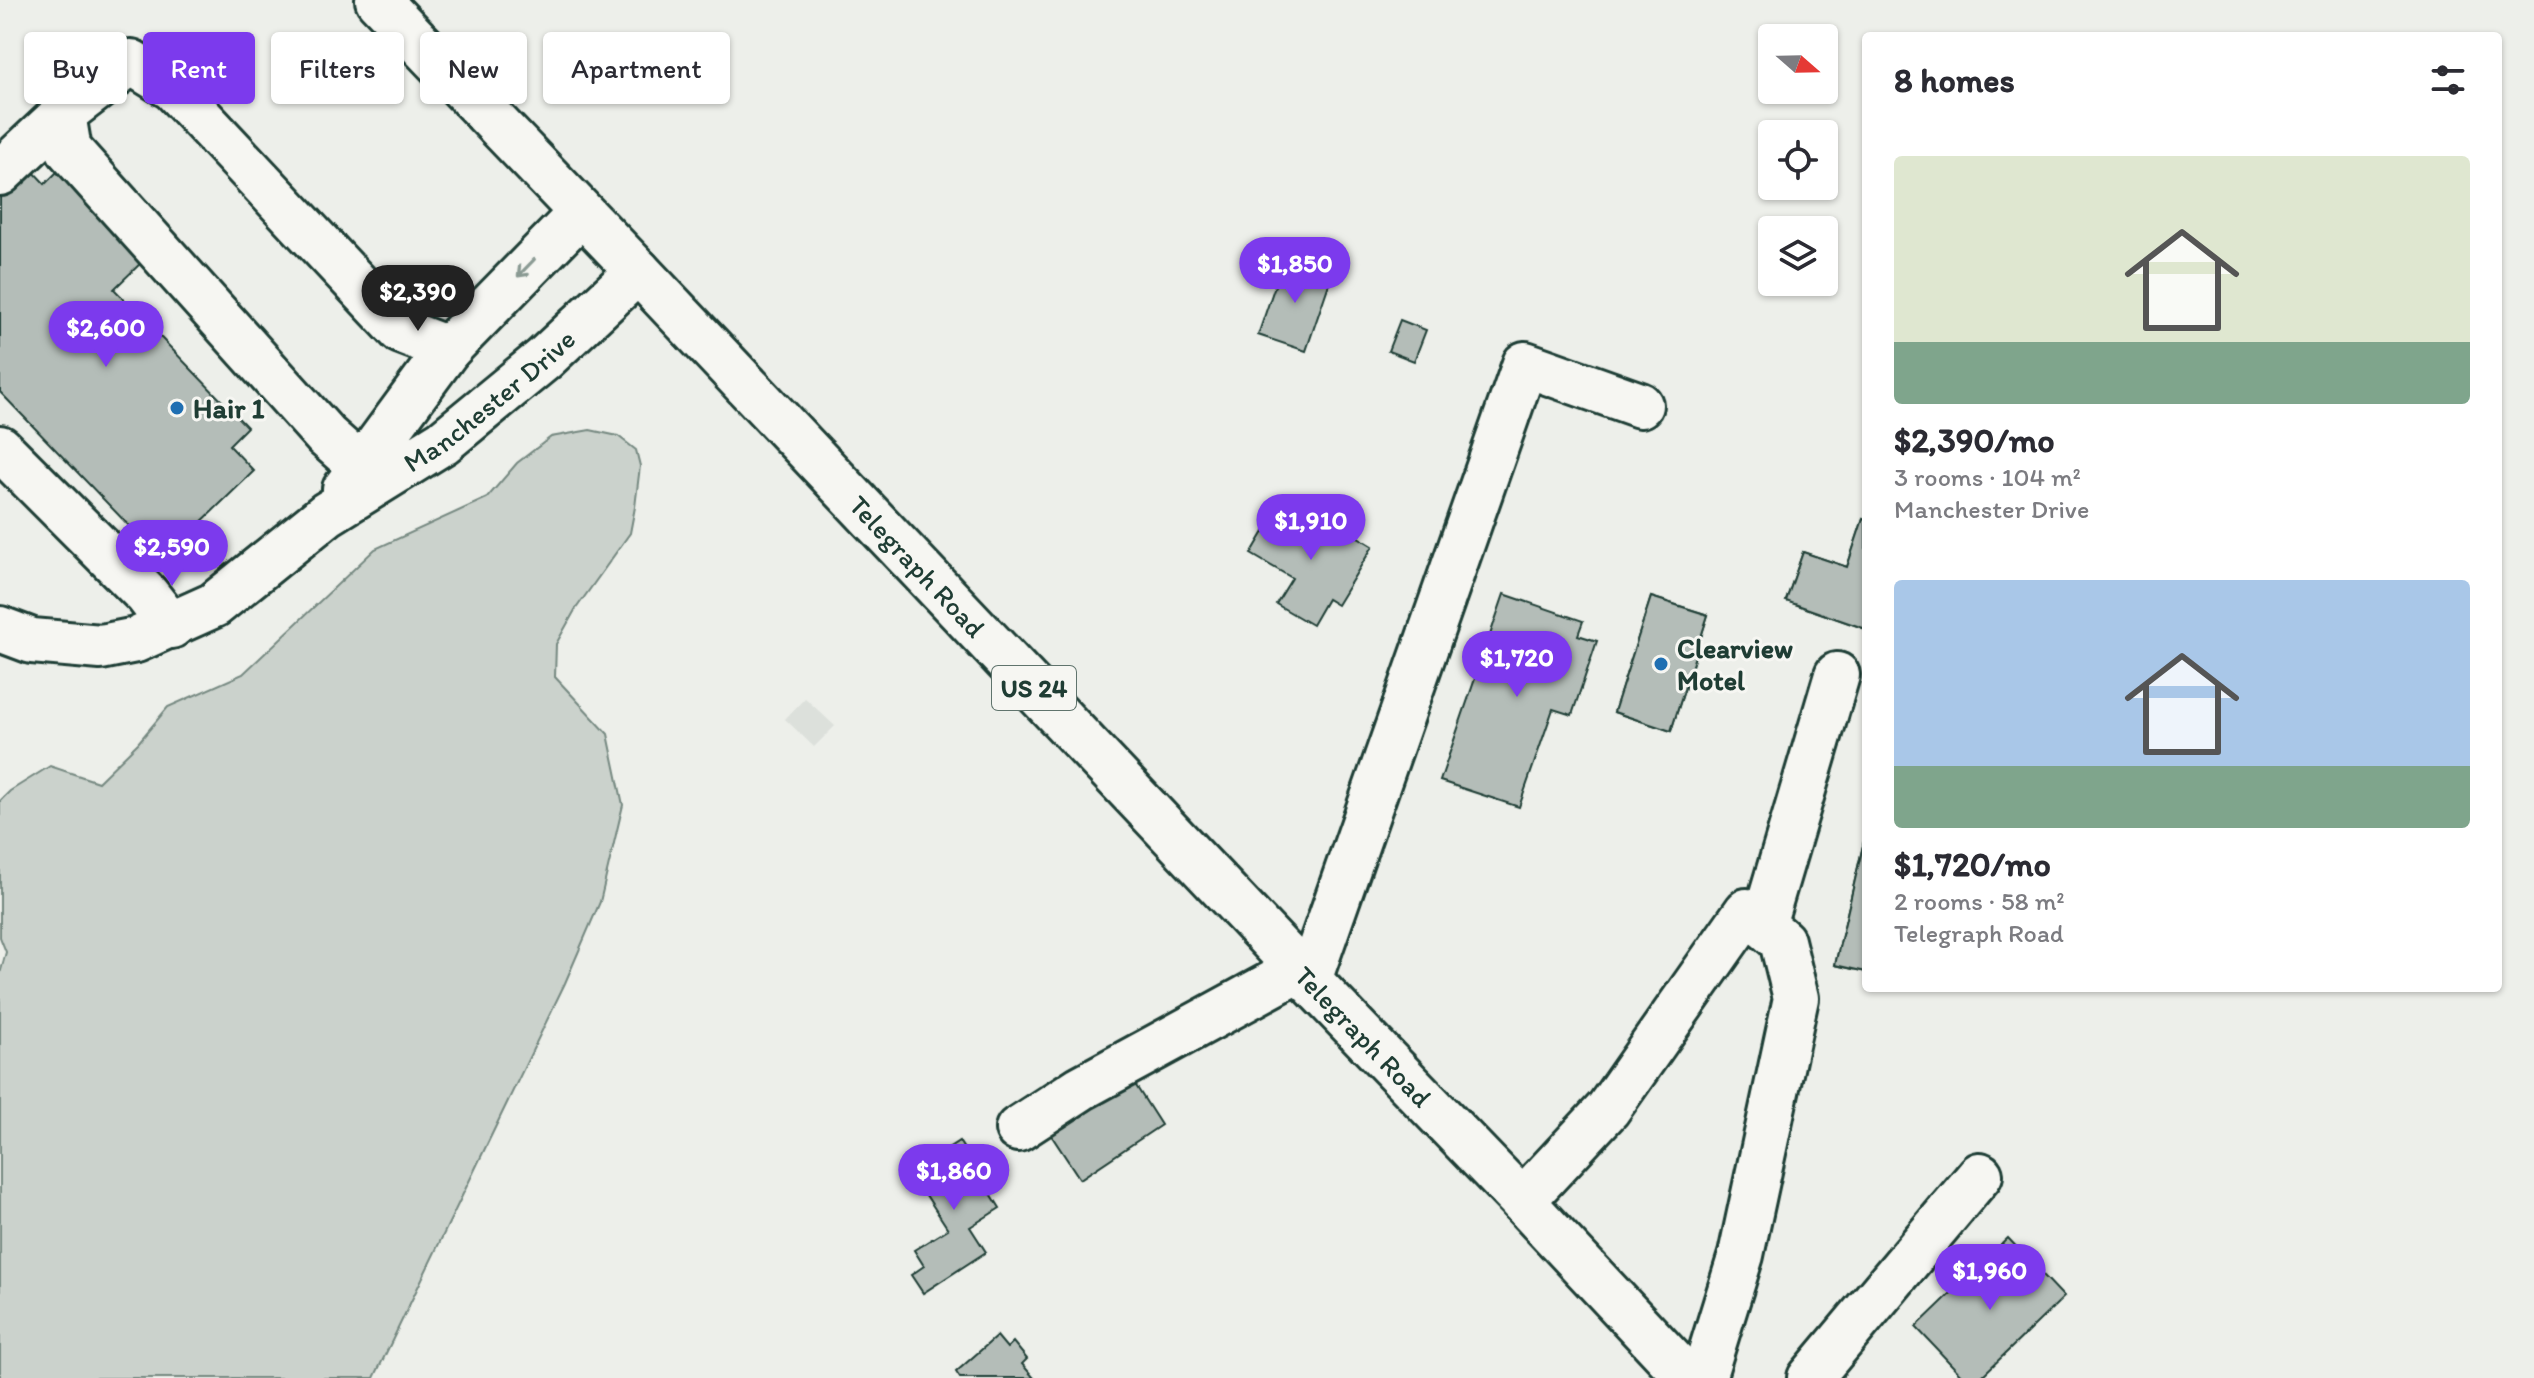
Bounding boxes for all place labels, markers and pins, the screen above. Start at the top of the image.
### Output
pin: $1,850 [1230,237,1360,305]
pin: $2,390 [353,265,483,333]
pin: $2,600 [41,301,171,369]
place label: Hair 1 [193,391,265,425]
marker: Hair 1 [168,399,186,417]
pin: $1,910 [1246,494,1376,562]
pin: $2,590 [107,520,237,588]
pin: $1,720 [1452,631,1582,699]
place label: Clearview Motel [1677,631,1793,697]
marker: Clearview Motel [1652,655,1670,673]
pin: $1,860 [889,1144,1019,1212]
pin: $1,960 [1925,1244,2055,1312]

